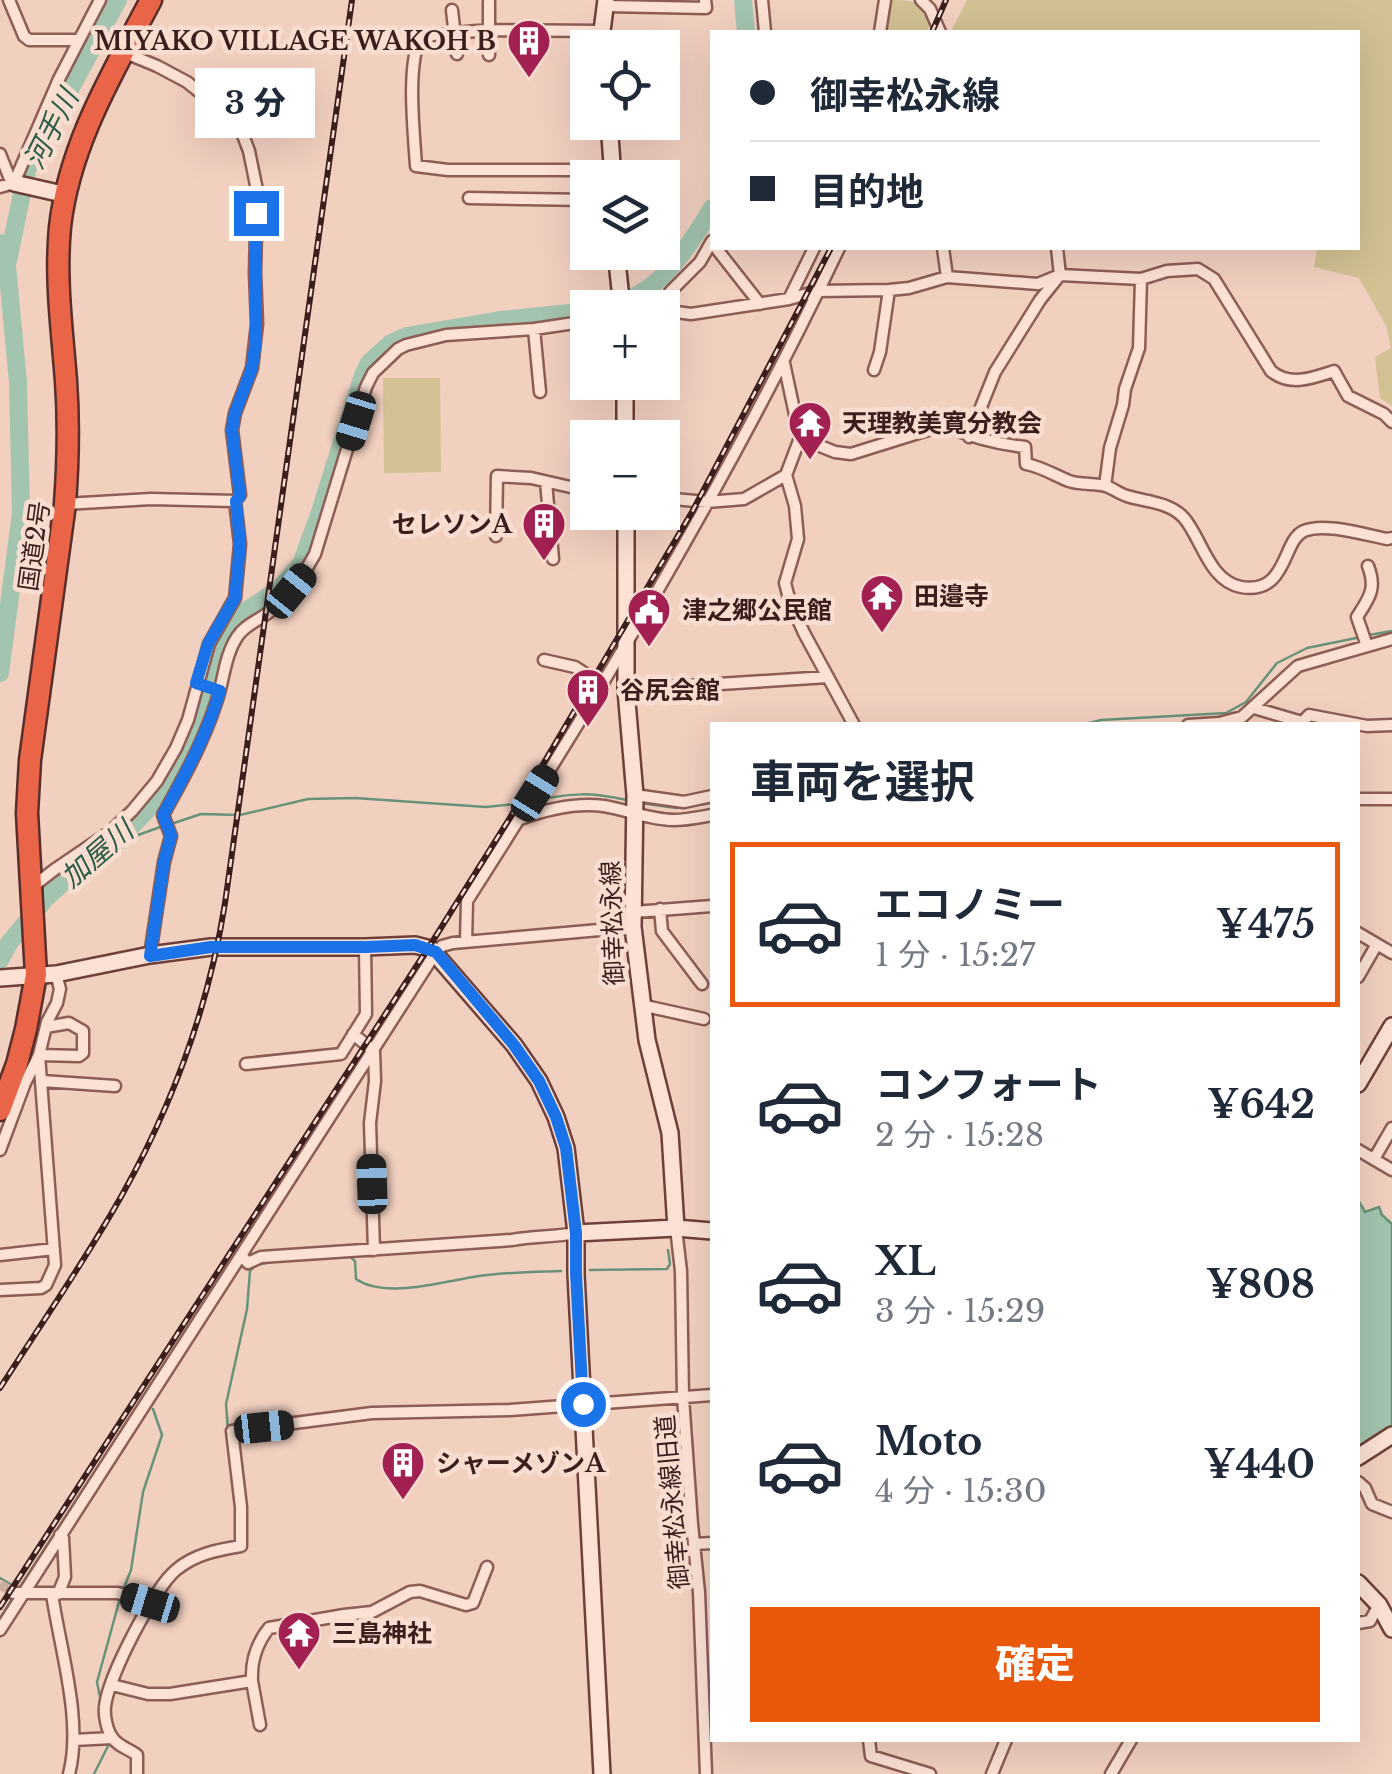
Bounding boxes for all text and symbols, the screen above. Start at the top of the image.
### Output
building icon: MIYAKO VILLAGE WAKOH B [506,18,552,79]
place label: MIYAKO VILLAGE WAKOH B [94,26,496,57]
map controls [570,30,680,530]
button: locate [570,30,680,140]
callout: 3 分 [196,68,316,138]
text: 御幸松永線 [810,72,1000,119]
water label: 河手川 [17,81,87,175]
text: 3 分 [225,83,285,123]
button: layers [570,160,680,270]
text: 目的地 [810,168,924,215]
route end [234,191,279,236]
button: + [570,290,680,400]
car [333,388,379,454]
temple icon: 天理教美寛分教会 [787,400,833,461]
place label: 天理教美寛分教会 [842,408,1042,439]
button: − [570,420,680,530]
street label: 国道2号 [13,499,56,593]
building icon: セレソンA [521,501,567,562]
place label: セレソンA [392,509,513,540]
car [260,558,322,624]
temple icon: 田邉寺 [859,573,905,634]
place label: 田邉寺 [914,581,989,612]
public building icon: 津之郷公民館 [626,587,672,648]
place label: 津之郷公民館 [682,595,832,626]
building icon: 谷尻会館 [565,667,611,728]
place label: 谷尻会館 [620,675,720,706]
text: 車両を選択 [750,754,975,810]
car [506,760,564,826]
water label: 加屋川 [54,812,143,895]
street label: 御幸松永線 [595,860,630,986]
icon: car [755,880,845,970]
text: エコノミー [875,881,1065,928]
text: ¥475 [1216,901,1315,948]
text: 1 分 · 15:27 [875,935,1035,975]
icon: car [755,1060,845,1150]
text: コンフォート [875,1061,1102,1108]
text: ¥642 [1207,1081,1315,1128]
text: 2 分 · 15:28 [875,1115,1044,1155]
car [356,1153,388,1215]
text: XL [875,1238,936,1285]
icon: car [755,1240,845,1330]
text: ¥808 [1206,1261,1315,1308]
text: 3 分 · 15:29 [875,1291,1045,1331]
route start [561,1382,606,1427]
car [233,1409,295,1445]
street label: 御幸松永線旧道 [649,1413,696,1590]
text: Moto [875,1418,982,1465]
icon: car [755,1420,845,1510]
building icon: シャーメゾンA [380,1440,426,1501]
text: ¥440 [1204,1441,1315,1488]
place label: シャーメゾンA [436,1448,606,1479]
text: 4 分 · 15:30 [875,1471,1047,1511]
car [117,1580,183,1626]
button: 確定 [750,1607,1320,1722]
temple icon: 三島神社 [276,1610,322,1671]
place label: 三島神社 [332,1618,432,1649]

